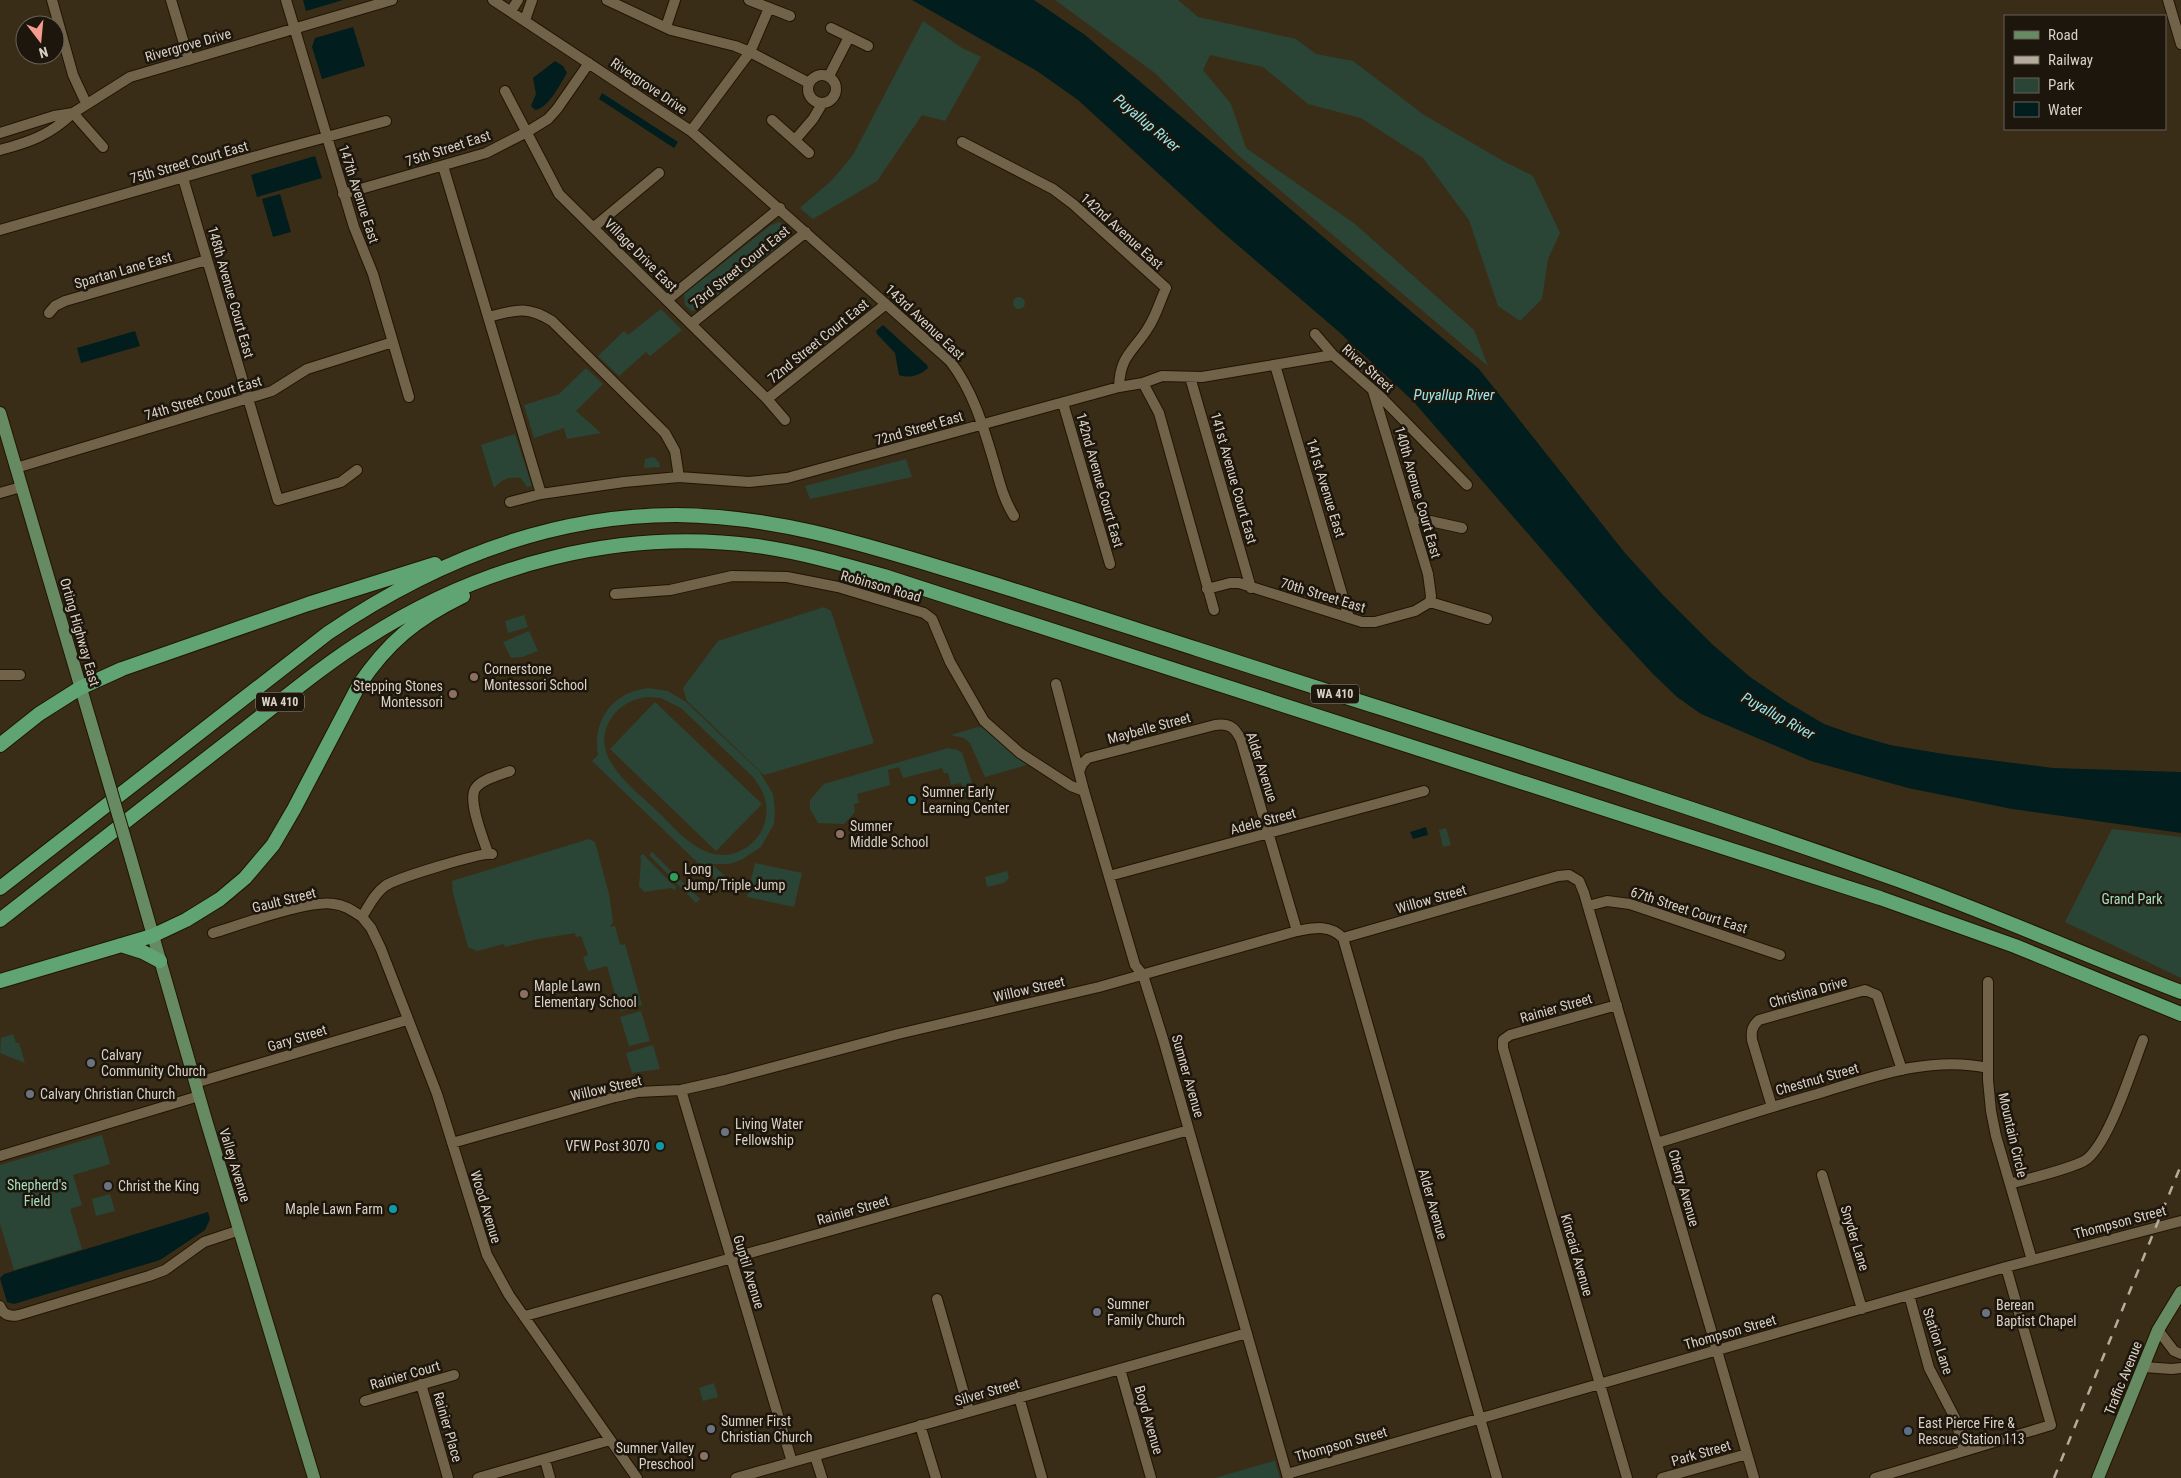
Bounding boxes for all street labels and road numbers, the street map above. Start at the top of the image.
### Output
street label: Rivergrove Drive [143,25,233,65]
street label: Rivergrove Drive [608,55,691,118]
street label: 75th Street East [404,127,492,169]
street label: 75th Street Court East [128,138,250,186]
street label: 147th Avenue East [336,143,382,245]
street label: 142nd Avenue East [1077,190,1167,272]
street label: Village Drive East [601,215,681,295]
street label: 73rd Street Court East [688,222,792,312]
street label: 148th Avenue Court East [205,224,257,360]
street label: Spartan Lane East [73,248,173,292]
street label: 143rd Avenue East [882,281,968,363]
street label: 72nd Street Court East [765,296,871,386]
street label: River Street [1339,341,1397,395]
street label: 74th Street Court East [142,373,264,423]
street label: 72nd Street East [873,408,965,448]
street label: 141st Avenue Court East [1208,410,1260,546]
street label: 142nd Avenue Court East [1073,411,1127,549]
street label: 140th Avenue Court East [1392,424,1444,560]
street label: 141st Avenue East [1303,437,1349,539]
street label: Robinson Road [839,567,923,605]
street label: 70th Street East [1279,574,1367,616]
street label: Orting Highway East [57,576,103,688]
road number: WA 410 [1311,684,1359,704]
road number: WA 410 [256,692,304,712]
street label: Maybelle Street [1106,709,1192,747]
street label: Alder Avenue [1243,730,1281,804]
street label: Adele Street [1228,805,1298,837]
street label: Willow Street [1394,881,1468,917]
street label: Gault Street [250,884,318,916]
street label: 67th Street Court East [1629,884,1749,936]
street label: Willow Street [992,973,1066,1005]
street label: Christina Drive [1767,973,1849,1011]
street label: Rainier Street [1518,990,1594,1026]
street label: Gary Street [265,1021,329,1055]
street label: Sumner Avenue [1168,1033,1208,1120]
street label: Chestnut Street [1774,1060,1860,1098]
street label: Willow Street [569,1072,643,1104]
street label: Mountain Circle [1995,1091,2031,1179]
street label: Valley Avenue [216,1126,254,1204]
street label: Cherry Avenue [1665,1148,1703,1229]
street label: Alder Avenue [1415,1167,1451,1242]
street label: Wood Avenue [467,1169,505,1246]
street label: Rainier Street [815,1192,891,1228]
street label: Thompson Street [2072,1202,2168,1242]
street label: Snyder Lane [1837,1203,1873,1273]
street label: Kincaid Avenue [1558,1212,1596,1298]
street label: Guptil Avenue [730,1233,768,1311]
street label: Station Lane [1920,1306,1956,1377]
street label: Thompson Street [1682,1311,1778,1353]
street label: Traffic Avenue [2101,1338,2145,1417]
street label: Rainier Court [368,1357,442,1393]
street label: Silver Street [953,1375,1021,1409]
street label: Boyd Avenue [1132,1384,1167,1457]
street label: Rainier Place [430,1390,466,1464]
street label: Thompson Street [1293,1423,1389,1465]
street label: Park Street [1669,1437,1733,1469]

